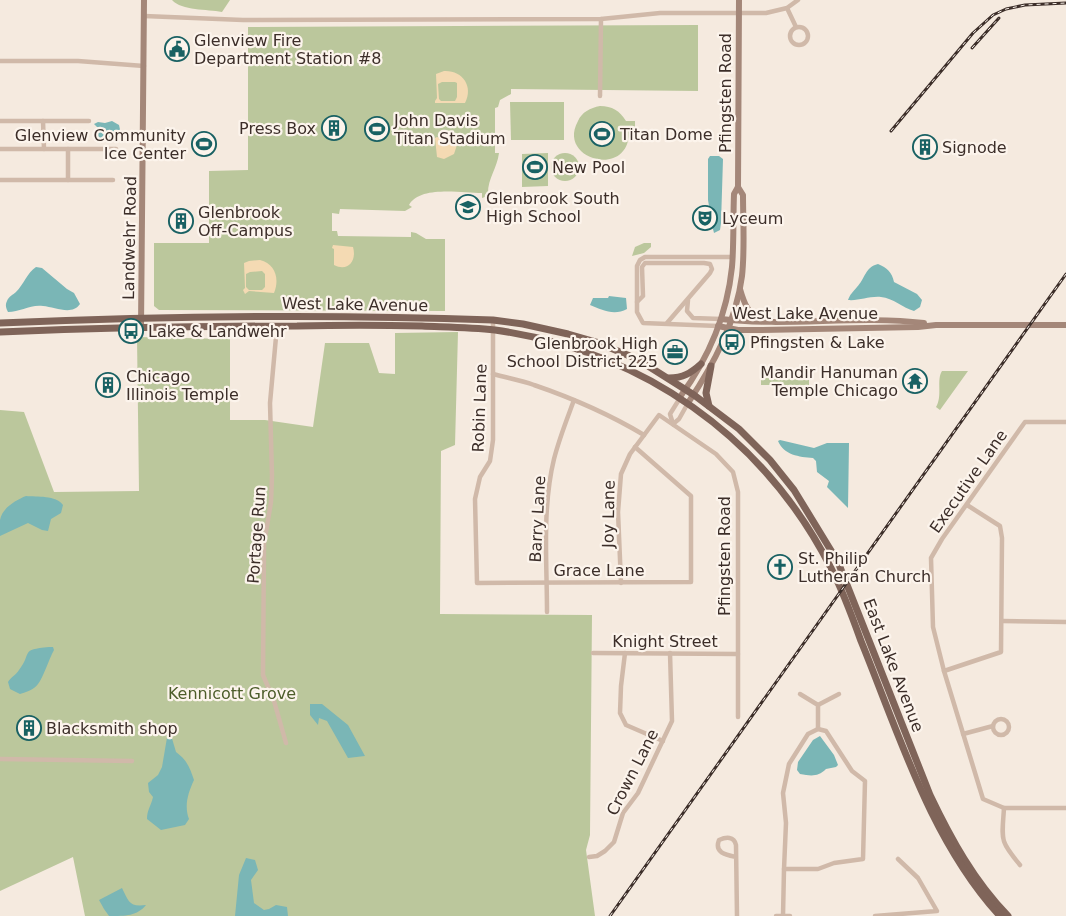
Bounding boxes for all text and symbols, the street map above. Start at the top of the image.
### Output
place label: Glenview Fire Department Station #8 [194,31,381,68]
street label: Pfingsten Road [716,33,735,153]
public building icon: Glenview Fire Department Station #8 [164,36,190,62]
place label: John Davis Titan Stadium [393,111,506,148]
building icon: Press Box [321,115,347,141]
sports icon: John Davis Titan Stadium [364,116,390,142]
place label: Press Box [239,119,316,138]
sports icon: Titan Dome [589,121,615,147]
place label: Titan Dome [619,125,713,144]
place label: Glenview Community Ice Center [15,126,186,163]
sports icon: Glenview Community Ice Center [191,131,217,157]
building icon: Signode [912,134,938,160]
place label: Signode [942,138,1007,157]
sports icon: New Pool [522,154,548,180]
place label: New Pool [552,158,625,177]
street label: Landwehr Road [119,176,140,300]
place label: Glenbrook South High School [486,189,620,226]
school or university icon: Glenbrook South High School [455,194,481,220]
place label: Glenbrook Off-Campus [198,203,293,240]
theatre icon: Lyceum [692,205,718,231]
building icon: Glenbrook Off-Campus [168,208,194,234]
place label: Lyceum [722,209,783,228]
street label: West Lake Avenue [282,294,428,315]
street label: West Lake Avenue [732,304,878,323]
bus stop icon: Lake & Landwehr [118,318,144,344]
place label: Lake & Landwehr [148,322,287,341]
bus stop icon: Pfingsten & Lake [719,329,745,355]
place label: Pfingsten & Lake [750,333,885,352]
place label: Glenbrook High School District 225 [507,334,658,371]
office icon: Glenbrook High School District 225 [662,339,688,365]
street label: Robin Lane [468,363,491,453]
place label: Mandir Hanuman Temple Chicago [760,363,898,400]
place label: Chicago Illinois Temple [126,367,239,404]
temple icon: Mandir Hanuman Temple Chicago [902,368,928,394]
building icon: Chicago Illinois Temple [95,372,121,398]
street label: Executive Lane [926,426,1011,537]
street label: Barry Lane [526,475,549,563]
street label: Joy Lane [598,480,619,549]
street label: Portage Run [244,486,269,584]
street label: Pfingsten Road [715,496,734,616]
place label: St. Philip Lutheran Church [798,549,931,586]
church icon: St. Philip Lutheran Church [767,554,793,580]
street label: Grace Lane [553,561,645,580]
street label: East Lake Avenue [859,596,928,735]
street label: Knight Street [612,632,718,651]
park label: Kennicott Grove [168,684,296,703]
building icon: Blacksmith shop [16,715,42,741]
place label: Blacksmith shop [46,719,178,738]
street label: Crown Lane [603,726,662,819]

